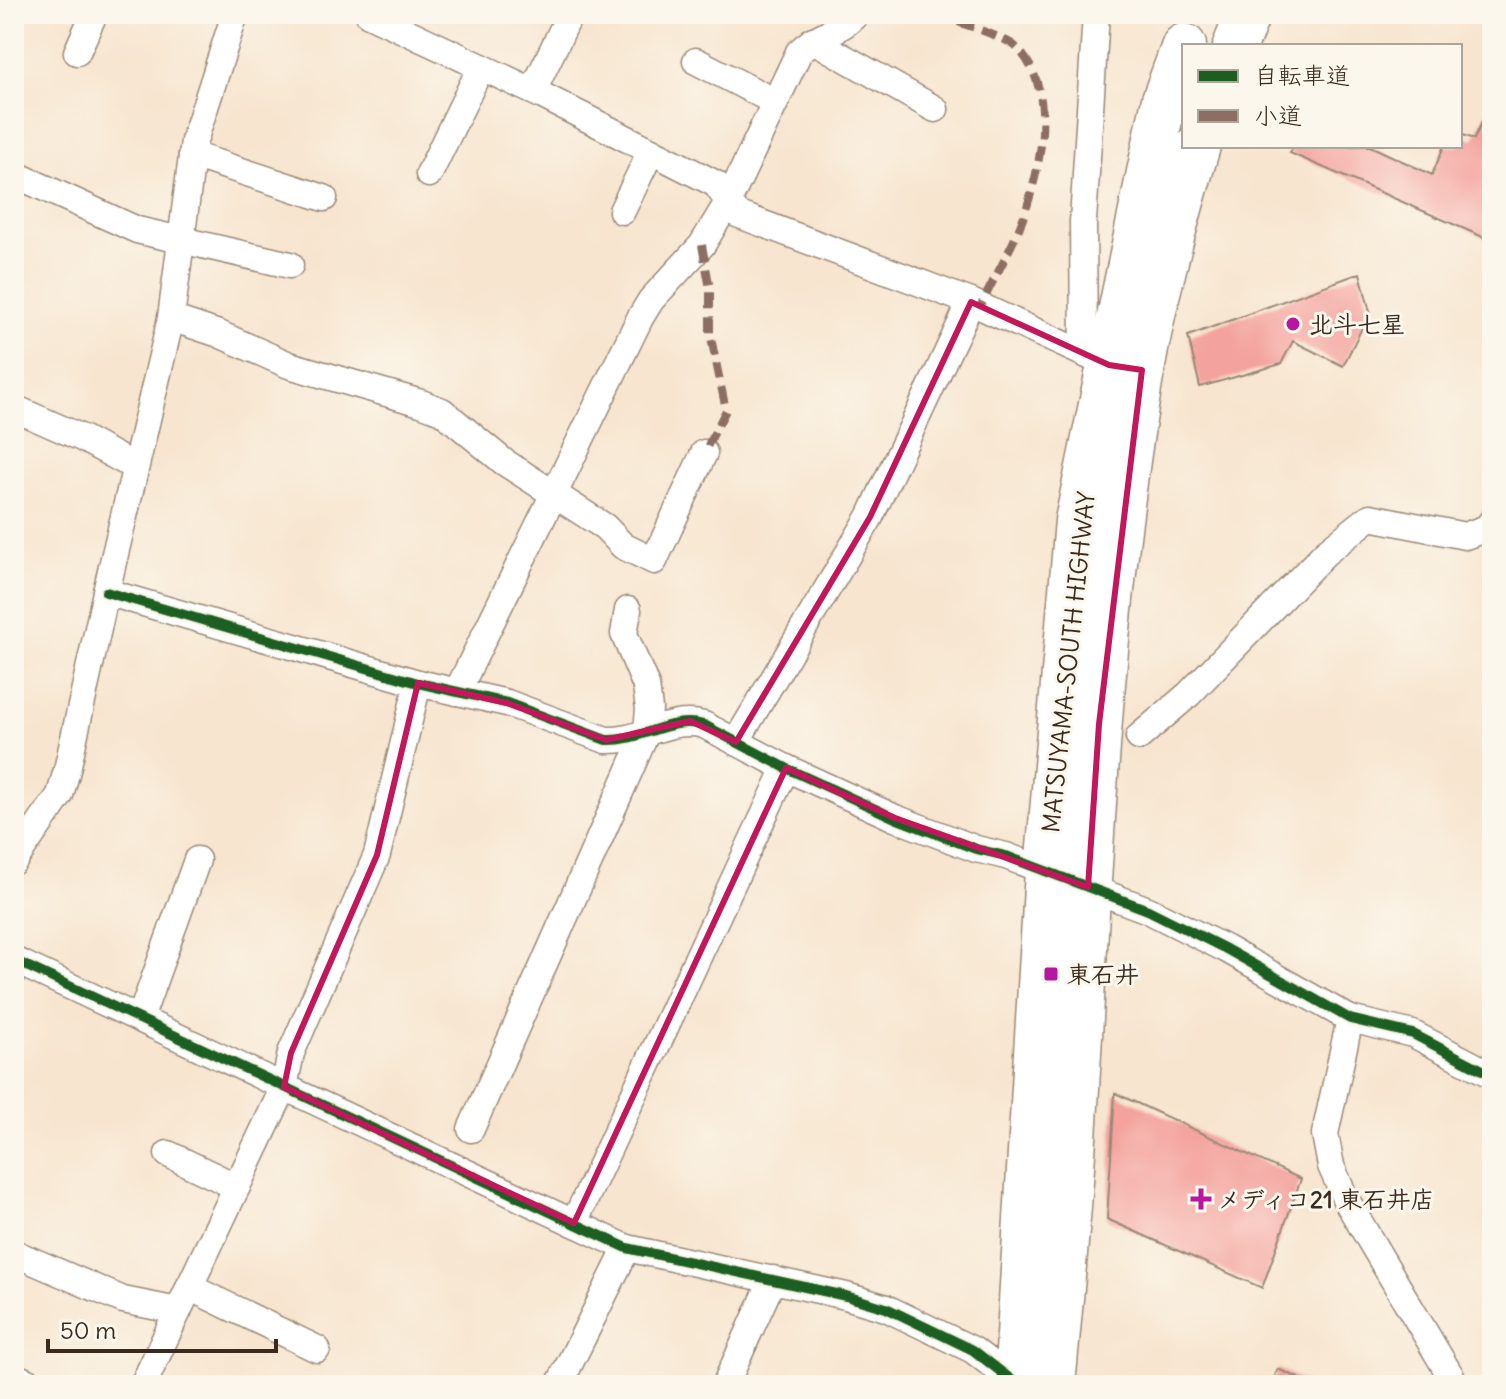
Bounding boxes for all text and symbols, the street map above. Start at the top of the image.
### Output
legend [1182,44,1462,148]
text: 自転車道 [1254,60,1350,90]
text: 小道 [1254,100,1302,130]
place label: 北斗七星 [1309,309,1405,339]
marker: 北斗七星 [1284,315,1302,333]
street label: MATSUYAMA-SOUTH HIGHWAY [1035,490,1101,834]
place label: 東石井 [1067,959,1139,989]
marker: 東石井 [1042,965,1060,983]
place label: メディコ21 東石井店 [1217,1184,1435,1214]
marker: メディコ21 東石井店 [1192,1190,1210,1208]
scale bar [48,1303,276,1353]
text: 50 m [60,1315,116,1345]

